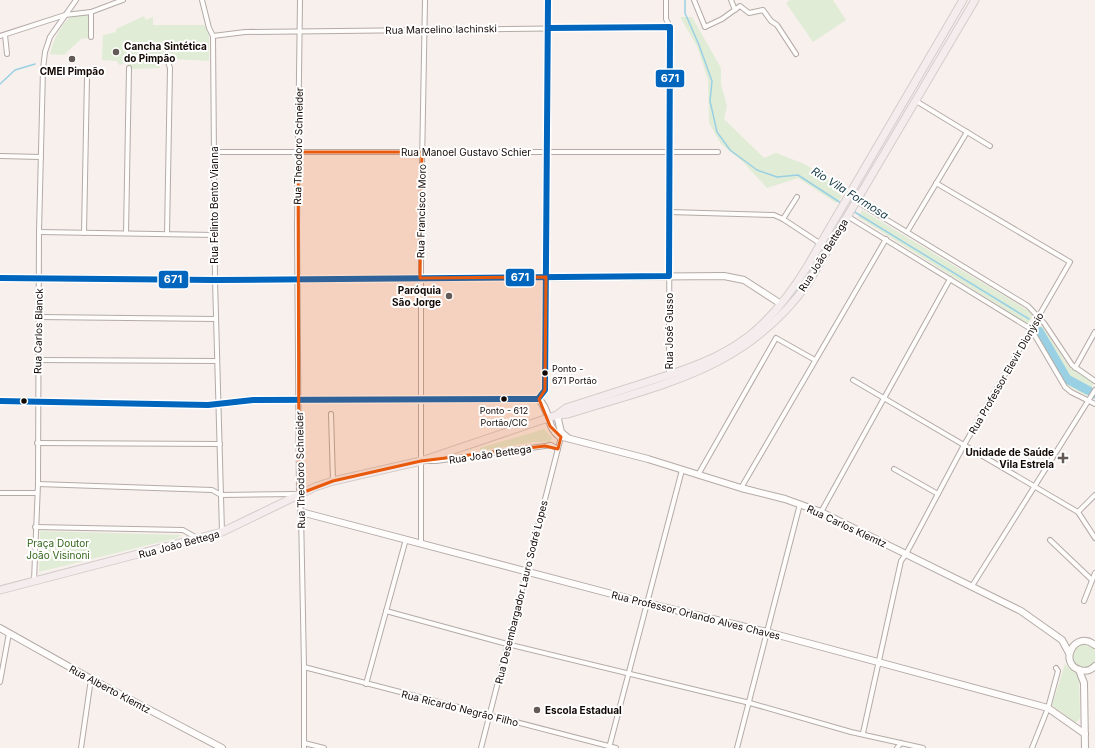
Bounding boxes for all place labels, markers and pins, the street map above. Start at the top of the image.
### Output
place label: Cancha Sintética do Pimpão [124,40,207,64]
marker: Cancha Sintética do Pimpão [111,47,121,57]
marker: CMEI Pimpão [67,54,77,64]
place label: CMEI Pimpão [40,65,104,77]
place label: Paróquia São Jorge [392,284,441,309]
marker: Paróquia São Jorge [444,291,454,301]
place label: Ponto - 671 Portão [552,363,597,386]
marker: Ponto - 671 Portão [540,368,550,378]
marker: Ponto - 612 Portão/CIC [499,394,509,404]
unlabelled marker [19,396,29,406]
place label: Ponto - 612 Portão/CIC [480,405,528,428]
place label: Unidade de Saúde Vila Estrela [966,446,1054,470]
marker: Unidade de Saúde Vila Estrela [1057,452,1069,464]
place label: Escola Estadual [545,704,622,716]
marker: Escola Estadual [532,705,542,715]

